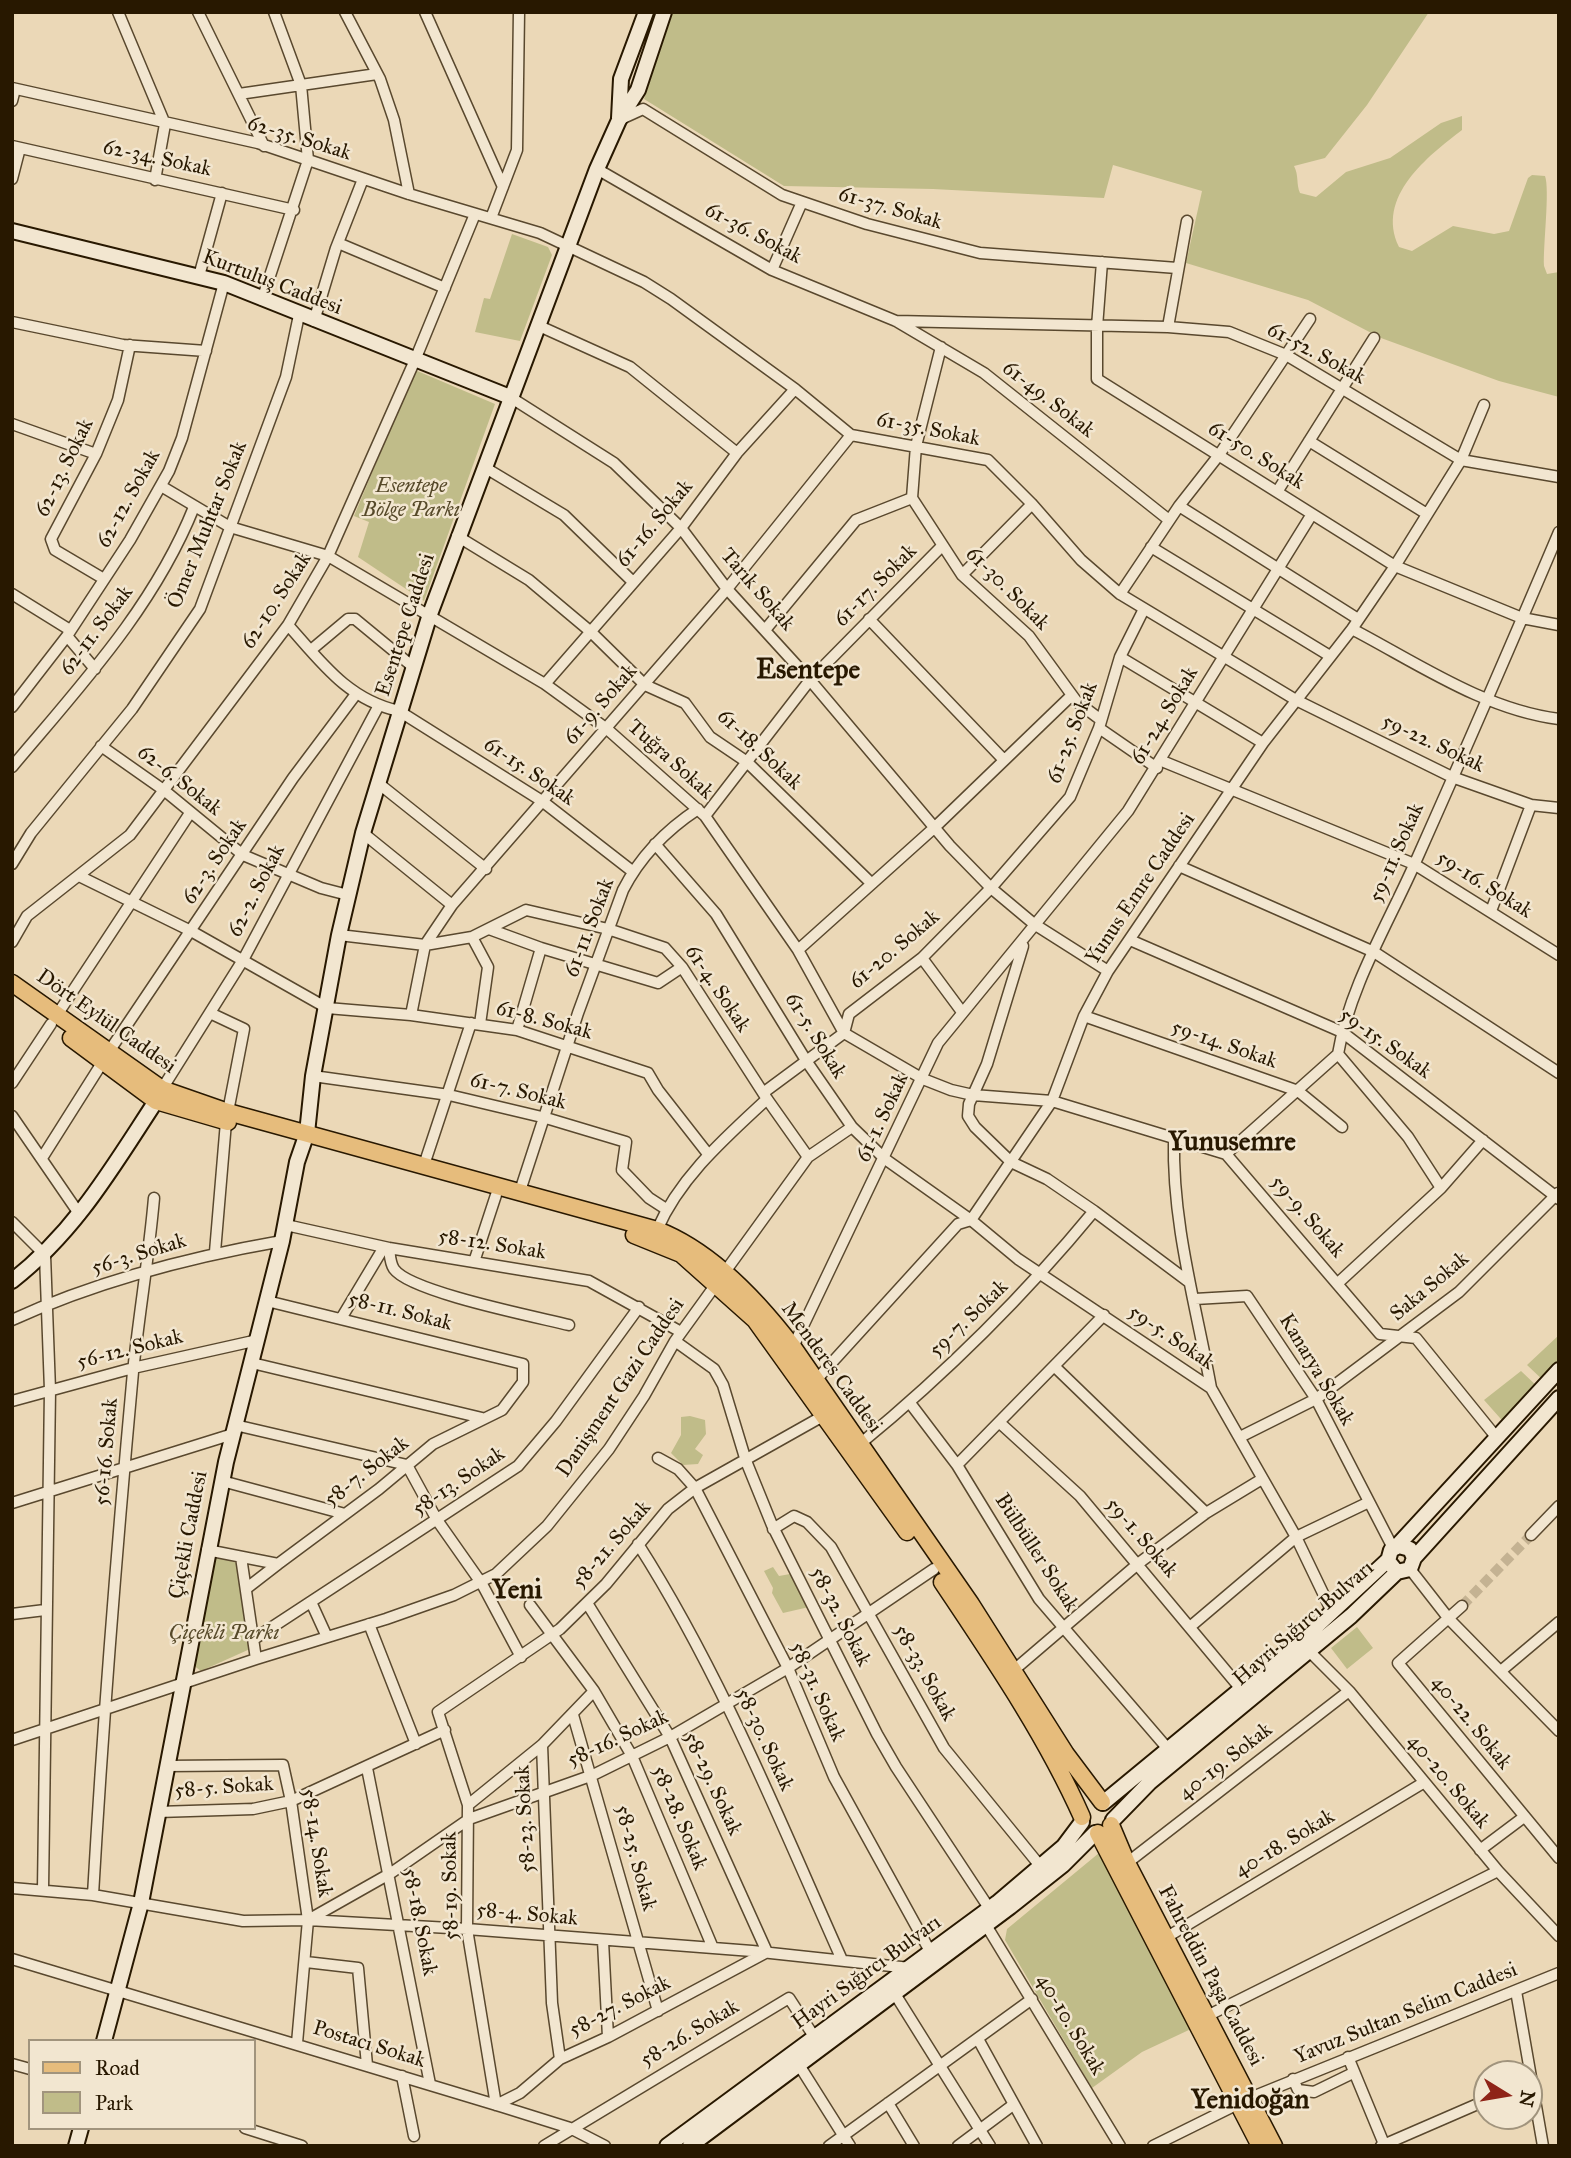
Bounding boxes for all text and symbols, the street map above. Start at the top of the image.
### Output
street label: 62-35. Sokak [244,111,354,167]
street label: 62-34. Sokak [100,135,214,183]
street label: 61-37. Sokak [835,182,945,236]
street label: 61-36. Sokak [700,198,806,270]
street label: Kurtuluş Caddesi [199,245,345,321]
street label: 61-52. Sokak [1262,318,1370,390]
street label: 61-49. Sokak [997,356,1099,444]
street label: 61-35. Sokak [874,408,982,452]
street label: 62-13. Sokak [30,415,100,521]
street label: 61-50. Sokak [1203,416,1309,496]
street label: Ömer Muhtar Sokak [163,437,253,613]
street label: 62-12. Sokak [92,445,166,553]
park label: Esentepe Bölge Parkı [362,474,460,524]
street label: 61-16. Sokak [611,475,699,573]
street label: 61-17. Sokak [829,539,923,633]
street label: 61-30. Sokak [960,542,1054,636]
street label: Tarık Sokak [714,544,800,636]
street label: 62-10. Sokak [236,548,318,654]
street label: Esentepe Caddesi [371,550,441,700]
street label: 62-11. Sokak [55,581,139,681]
district label: Esentepe [756,654,860,688]
street label: 61-9. Sokak [559,659,643,751]
street label: 61-24. Sokak [1126,662,1204,770]
street label: 61-25. Sokak [1042,679,1104,787]
street label: 61-18. Sokak [711,704,807,796]
street label: 59-22. Sokak [1378,709,1488,779]
street label: Tuğra Sokak [622,715,718,805]
street label: 61-15. Sokak [478,732,580,812]
street label: 62-6. Sokak [132,740,226,822]
street label: 59-11. Sokak [1364,799,1430,907]
street label: Yunus Emre Caddesi [1081,808,1201,970]
street label: 62-3. Sokak [177,814,253,910]
street label: 62-2. Sokak [223,841,291,941]
street label: 59-16. Sokak [1431,846,1537,924]
street label: 61-11. Sokak [560,875,620,981]
street label: 61-20. Sokak [845,905,945,995]
street label: 61-4. Sokak [679,941,755,1037]
street label: Dört Eylül Caddesi [31,964,181,1080]
street label: 61-5. Sokak [779,988,851,1084]
street label: 61-8. Sokak [493,996,595,1046]
street label: 59-15. Sokak [1334,1003,1436,1085]
street label: 59-14. Sokak [1168,1015,1280,1075]
street label: 61-7. Sokak [467,1068,569,1116]
street label: 61-1. Sokak [851,1069,915,1167]
district label: Yunusemre [1168,1126,1296,1160]
street label: 59-9. Sokak [1264,1171,1350,1263]
street label: 58-12. Sokak [436,1224,548,1266]
street label: 56-3. Sokak [89,1229,189,1281]
street label: Saka Sokak [1385,1247,1475,1327]
street label: 59-7. Sokak [924,1275,1014,1363]
street label: 58-11. Sokak [345,1287,455,1337]
street label: Danişment Gazi Caddesi [552,1294,690,1482]
street label: Menderes Caddesi [775,1298,887,1438]
street label: 59-5. Sokak [1123,1300,1219,1376]
street label: Kanarya Sokak [1273,1309,1359,1431]
street label: 56-12. Sokak [74,1325,186,1375]
street label: 56-16. Sokak [90,1397,124,1507]
street label: 58-7. Sokak [320,1431,414,1513]
street label: 58-13. Sokak [408,1442,510,1522]
street label: Çiçekli Caddesi [164,1469,214,1601]
street label: Bülbüller Sokak [989,1489,1083,1617]
street label: 59-1. Sokak [1099,1493,1183,1583]
street label: 58-21. Sokak [567,1496,657,1594]
street label: Hayri Sığırcı Bulvarı [1228,1556,1380,1692]
street label: 58-32. Sokak [804,1563,876,1671]
district label: Yeni [492,1574,542,1608]
street label: 58-33. Sokak [887,1620,961,1726]
park label: Çiçekli Parkı [169,1621,279,1647]
street label: 58-31. Sokak [784,1638,850,1746]
street label: 40-22. Sokak [1425,1671,1517,1775]
street label: 58-30. Sokak [729,1685,799,1795]
street label: 58-16. Sokak [564,1705,672,1773]
street label: 40-19. Sokak [1174,1718,1278,1806]
street label: 58-29. Sokak [677,1728,747,1840]
street label: 40-20. Sokak [1401,1730,1495,1834]
street label: 58-28. Sokak [646,1762,712,1874]
street label: 58-23. Sokak [511,1764,541,1874]
street label: 58-5. Sokak [174,1772,274,1804]
street label: 58-14. Sokak [295,1787,337,1899]
street label: 58-25. Sokak [609,1802,661,1914]
street label: 40-18. Sokak [1231,1804,1339,1884]
street label: 58-19. Sokak [437,1831,465,1941]
street label: 58-18. Sokak [396,1866,442,1978]
street label: Fahreddin Paşa Caddesi [1152,1881,1268,2071]
street label: 58-4. Sokak [475,1898,579,1932]
street label: Hayri Sığırcı Bulvarı [788,1910,946,2036]
street label: Yavuz Sultan Selim Caddesi [1291,1958,1521,2070]
street label: 40-10. Sokak [1030,1970,1110,2080]
street label: 58-27. Sokak [565,1971,675,2043]
street label: 58-26. Sokak [636,1995,744,2073]
street label: Postacı Sokak [310,2016,428,2074]
legend [28,2039,256,2130]
text: Road [95,2055,140,2081]
north arrow [1473,2060,1543,2130]
district label: Yenidoğan [1191,2084,1309,2118]
text: N [1514,2089,1540,2109]
text: Park [95,2090,133,2116]

